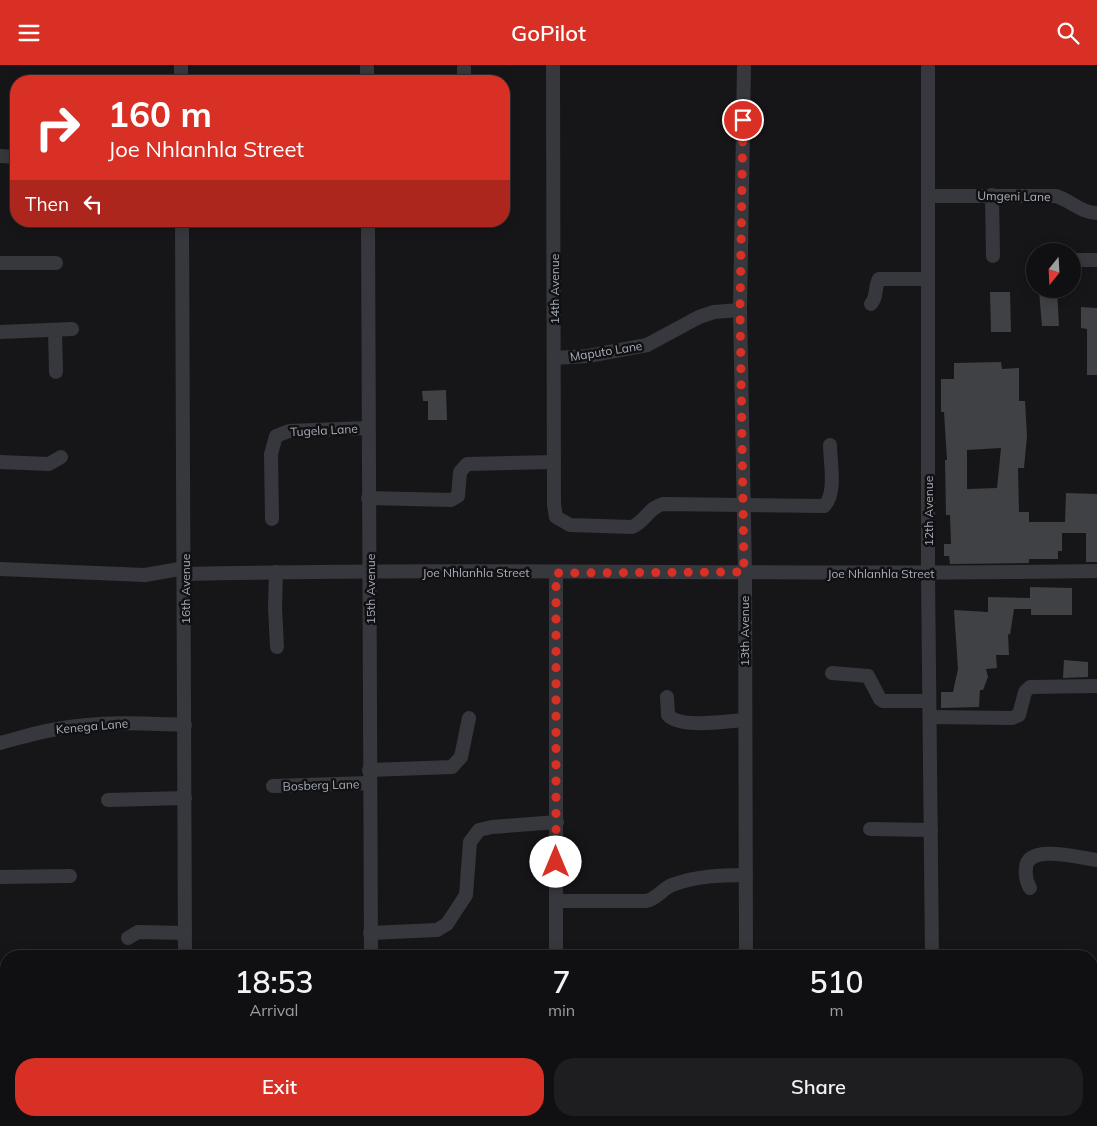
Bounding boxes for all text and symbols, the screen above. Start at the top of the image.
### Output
icon: menu [15,19,43,47]
text: GoPilot [511,19,586,47]
icon: search [1054,19,1082,47]
text: 160 m [108,92,212,136]
icon: right [25,95,90,160]
pin [722,99,764,141]
icon: arrive [729,106,757,134]
text: Joe Nhlanhla Street [108,135,304,163]
street label: Umgeni Lane [977,188,1051,204]
icon: left [79,190,107,218]
text: Then [25,192,69,216]
north arrow [1026,243,1081,297]
map controls [1026,243,1081,298]
street label: 14th Avenue [547,254,562,324]
street label: Maputo Lane [569,338,643,364]
street label: Tugela Lane [290,421,358,439]
street label: 12th Avenue [921,476,936,546]
street label: 16th Avenue [178,554,193,624]
street label: 15th Avenue [363,554,378,624]
street label: Joe Nhlanhla Street [423,565,529,580]
street label: Joe Nhlanhla Street [828,566,934,581]
street label: 13th Avenue [737,596,752,666]
street label: Kenega Lane [55,715,129,737]
street label: Bosberg Lane [282,776,360,794]
position arrow [529,835,581,887]
text: 18:53 [234,963,314,1001]
text: 7 [553,963,571,1001]
text: 510 [810,963,864,1001]
text: Arrival [250,1000,298,1020]
text: min [548,1000,575,1020]
text: m [830,1000,844,1020]
button: Exit [15,1058,544,1116]
button: Share [554,1058,1083,1116]

